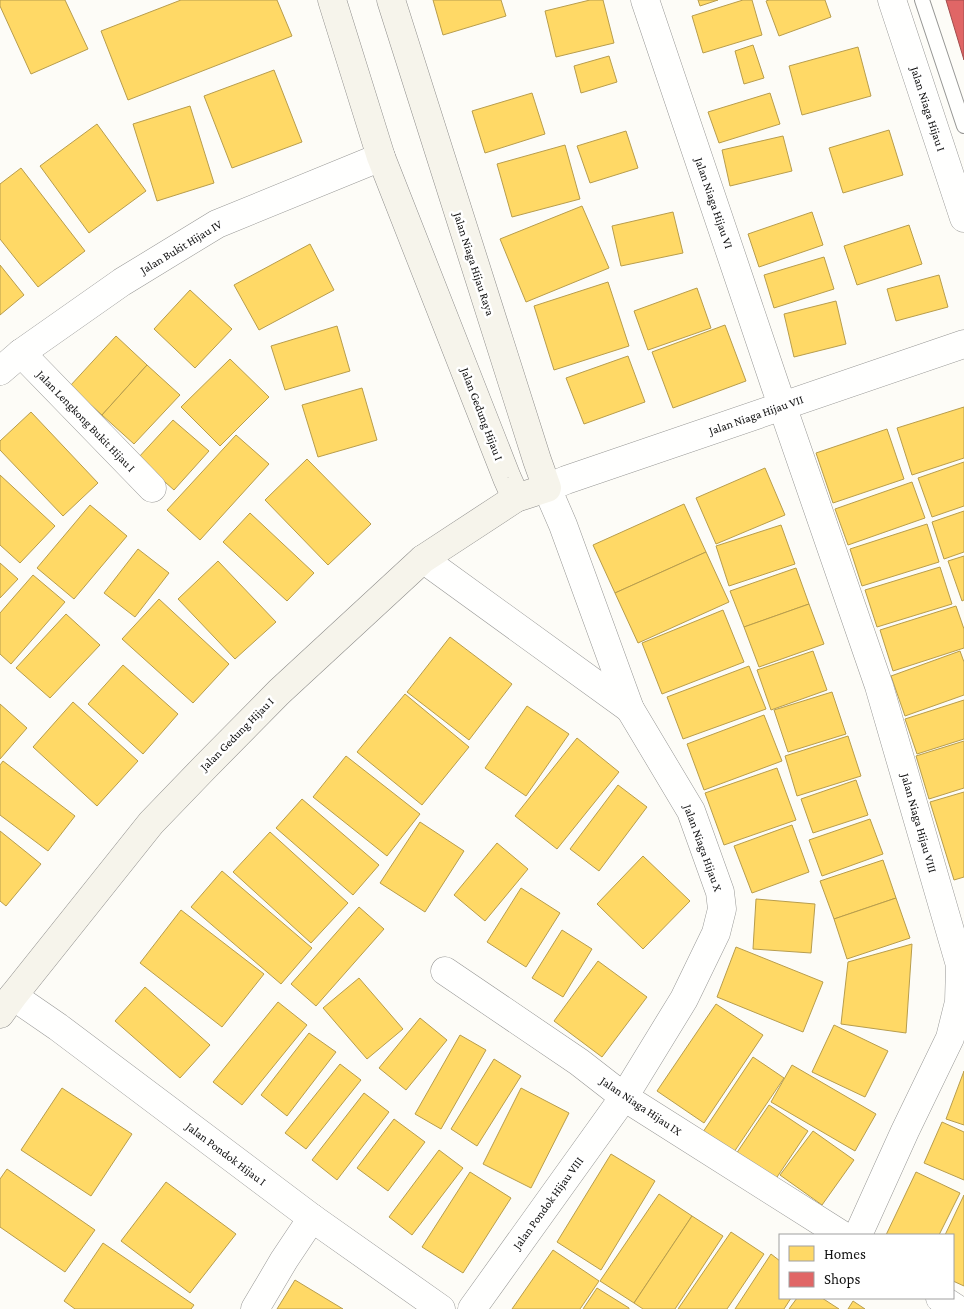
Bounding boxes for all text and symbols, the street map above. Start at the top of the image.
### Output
street label: Jalan Niaga Hijau I [907,64,948,154]
street label: Jalan Niaga Hijau VI [692,155,736,251]
street label: Jalan Niaga Hijau Raya [450,210,497,318]
street label: Jalan Bukit Hijau IV [137,217,225,278]
street label: Jalan Gedung Hijau I [457,365,506,463]
street label: Jalan Lengkong Bukit Hijau I [33,367,138,475]
street label: Jalan Niaga Hijau VII [706,392,805,438]
street label: Jalan Gedung Hijau I [197,694,277,774]
street label: Jalan Niaga Hijau VIII [898,771,940,875]
street label: Jalan Niaga Hijau X [680,802,725,894]
street label: Jalan Niaga Hijau IX [597,1073,685,1139]
street label: Jalan Pondok Hijau I [182,1119,269,1189]
street label: Jalan Pondok Hijau VIII [509,1154,586,1253]
legend [779,1234,954,1299]
text: Homes [824,1246,866,1262]
text: Shops [824,1271,860,1288]

